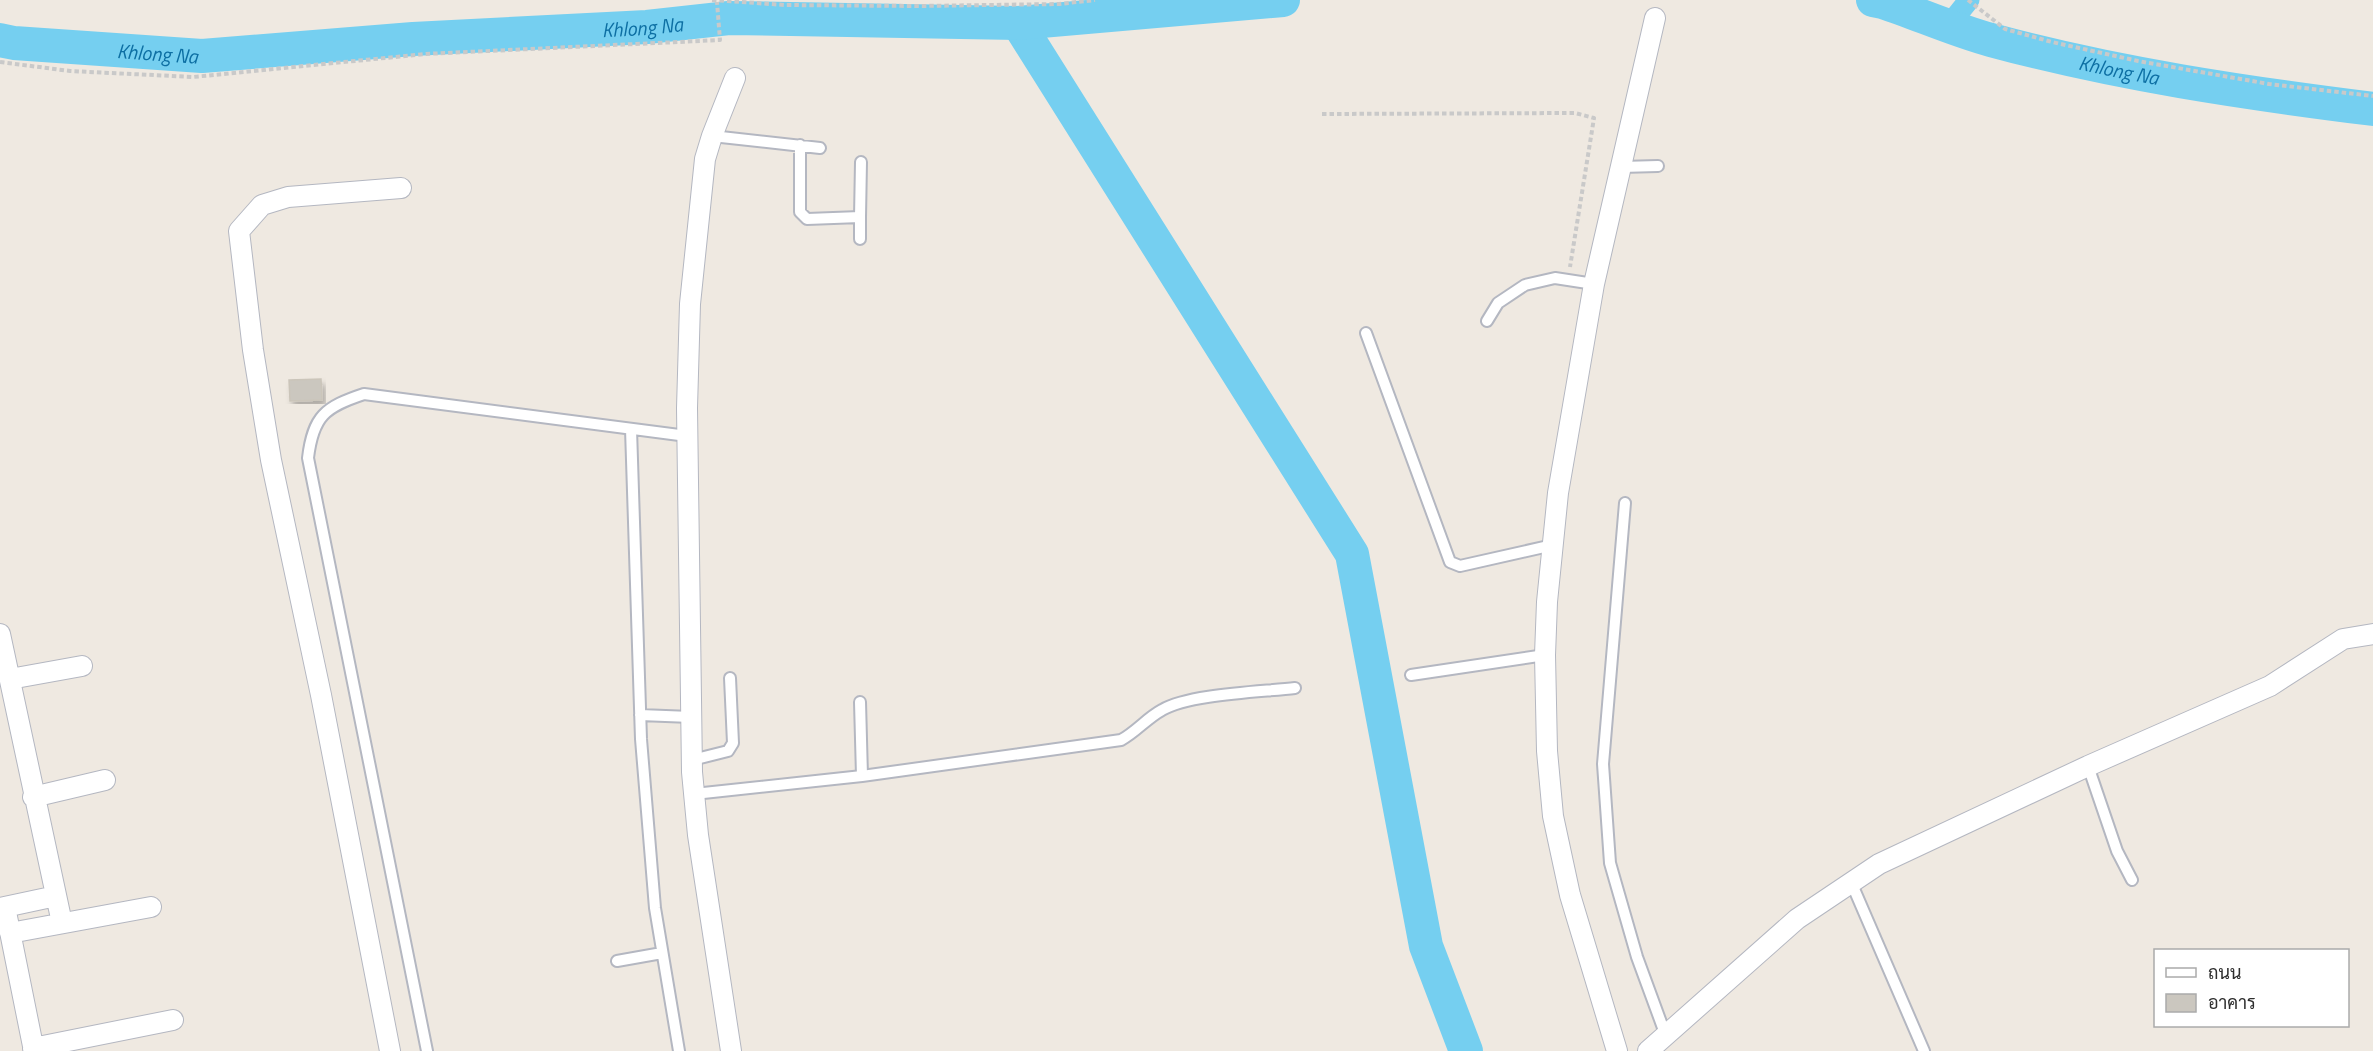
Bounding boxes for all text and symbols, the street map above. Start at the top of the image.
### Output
water label: Khlong Na [601,8,685,45]
water label: Khlong Na [116,35,200,71]
water label: Khlong Na [2076,46,2162,93]
legend [2154,949,2349,1027]
text: ถนน [2208,959,2241,986]
text: อาคาร [2208,989,2256,1016]

